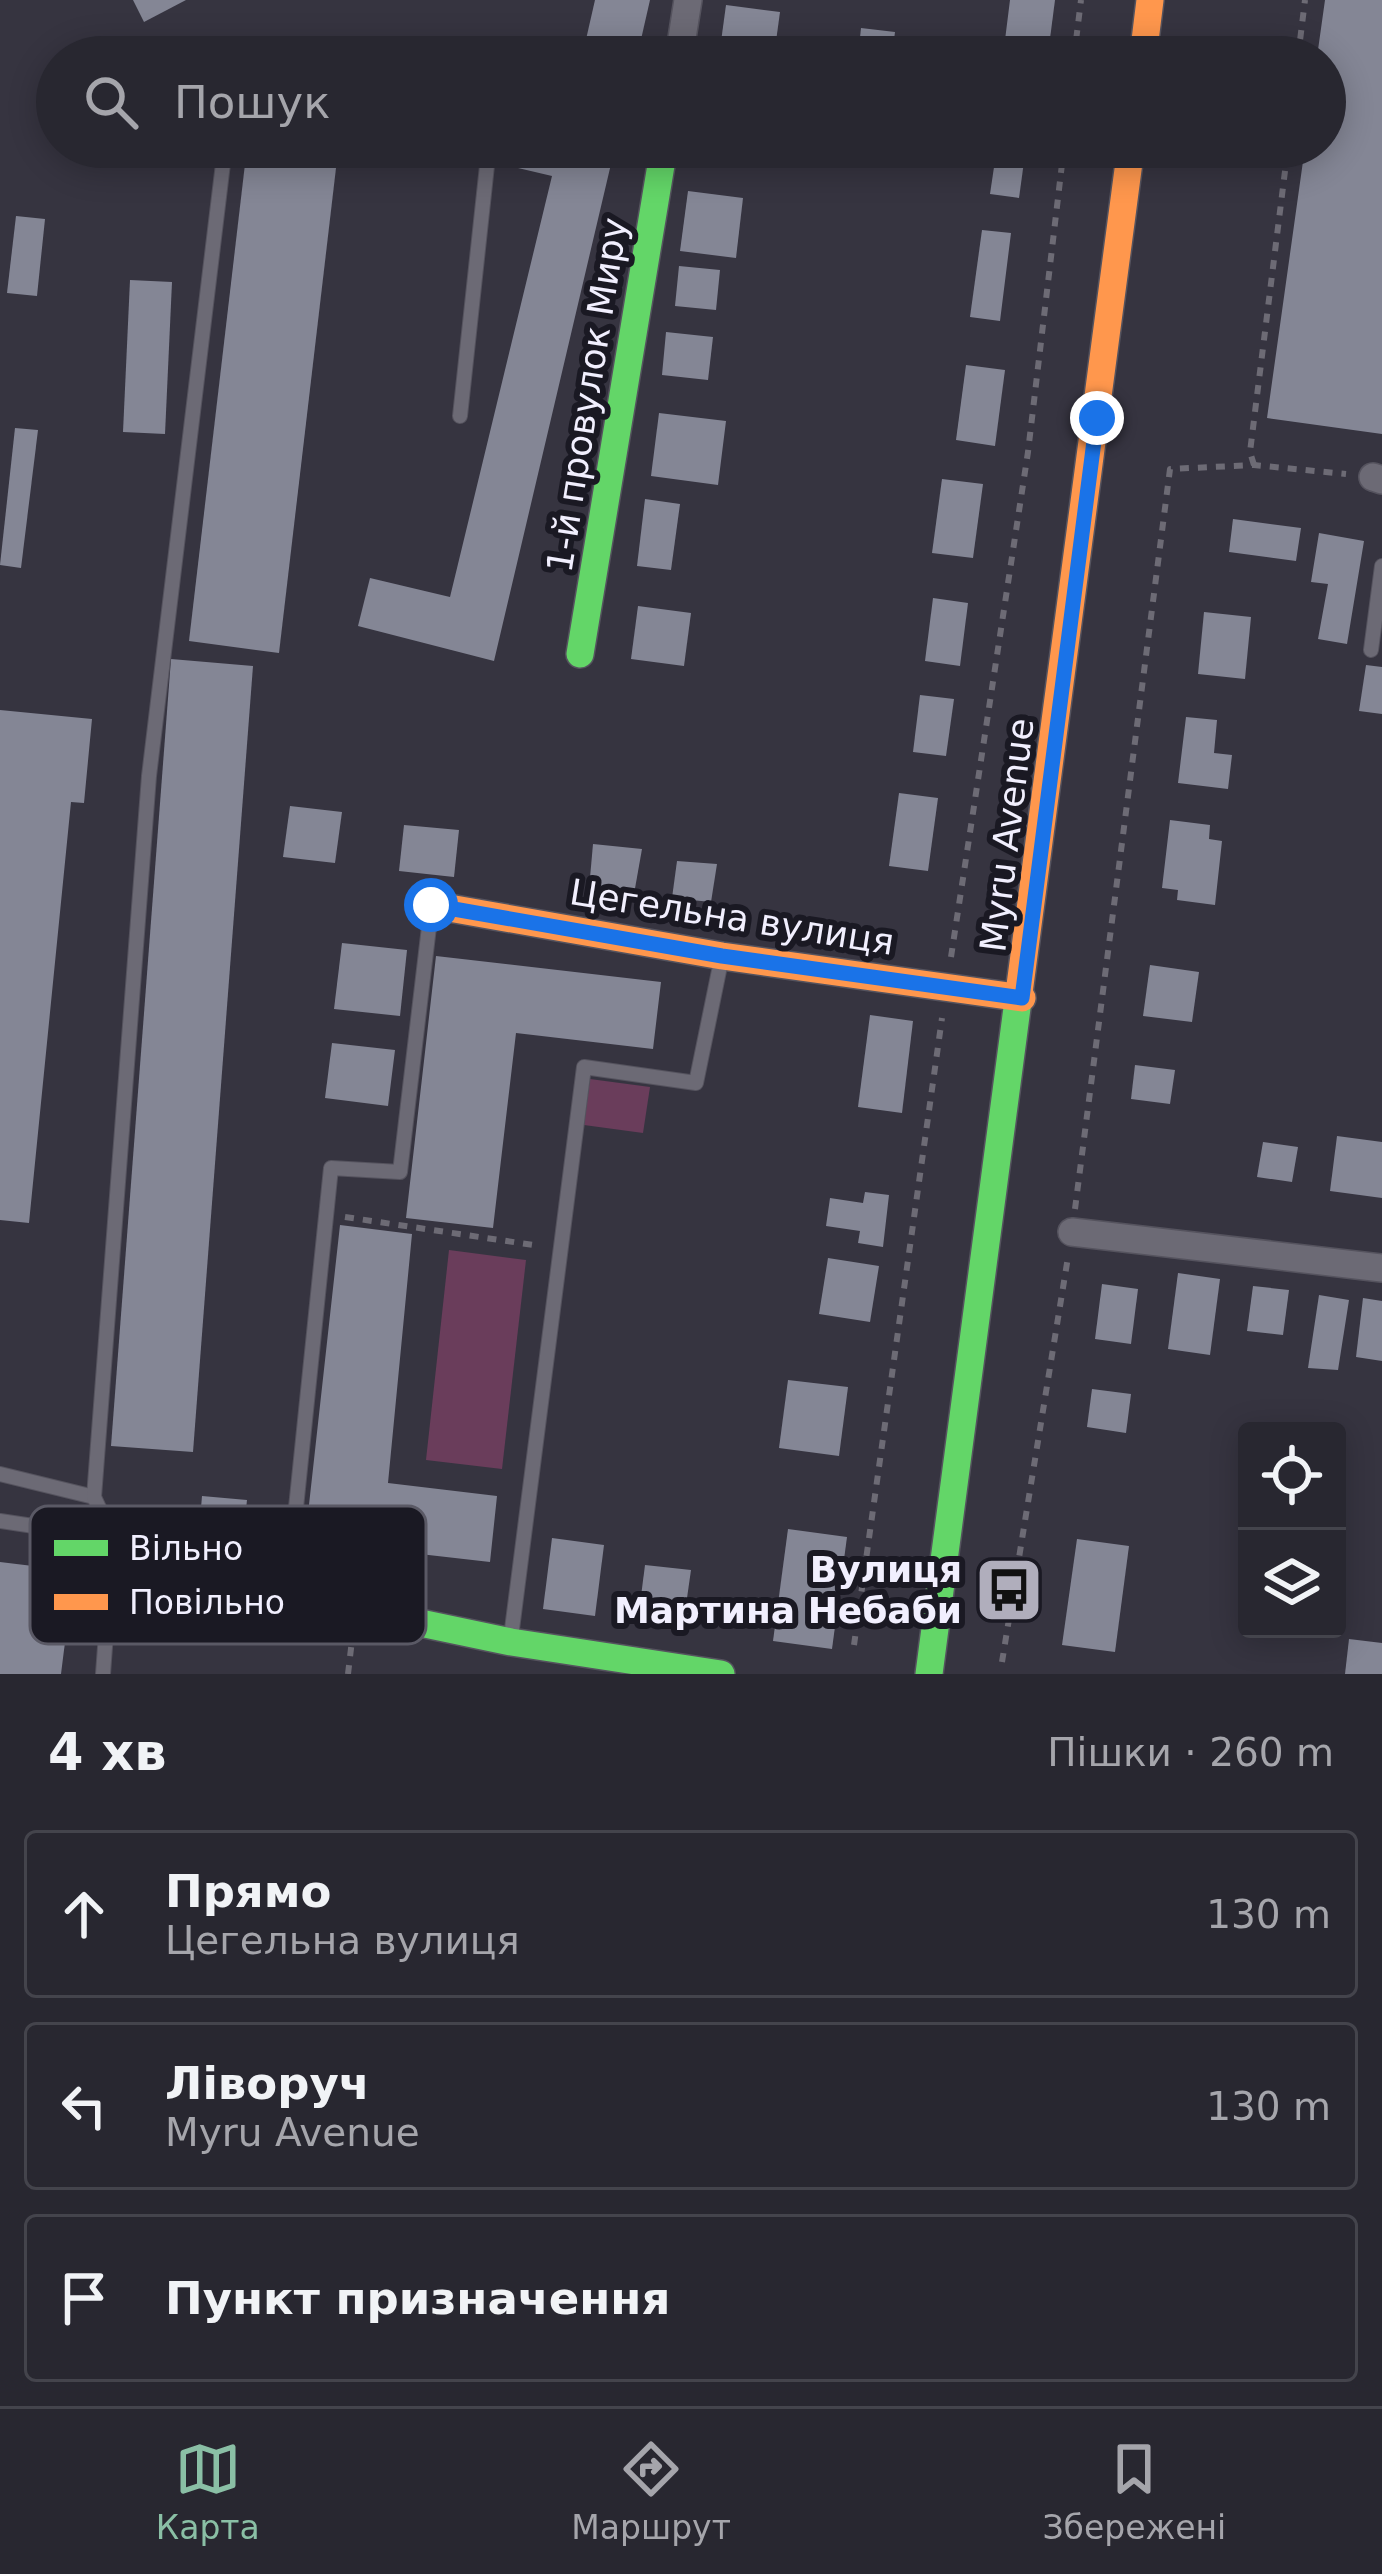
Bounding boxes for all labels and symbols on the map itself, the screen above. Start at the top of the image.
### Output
street label: 1-й провулок Миру [539,215,635,575]
route end [1070,391,1124,445]
street label: Myru Avenue [972,716,1042,954]
street label: Цегельна вулиця [567,871,897,963]
route start [404,878,458,932]
legend [30,1506,426,1644]
text: Вільно [129,1529,243,1568]
place label: Вулиця Мартина Небаби [614,1549,962,1631]
bus stop icon: Вулиця Мартина Небаби [974,1555,1044,1625]
text: Повільно [129,1583,285,1622]

